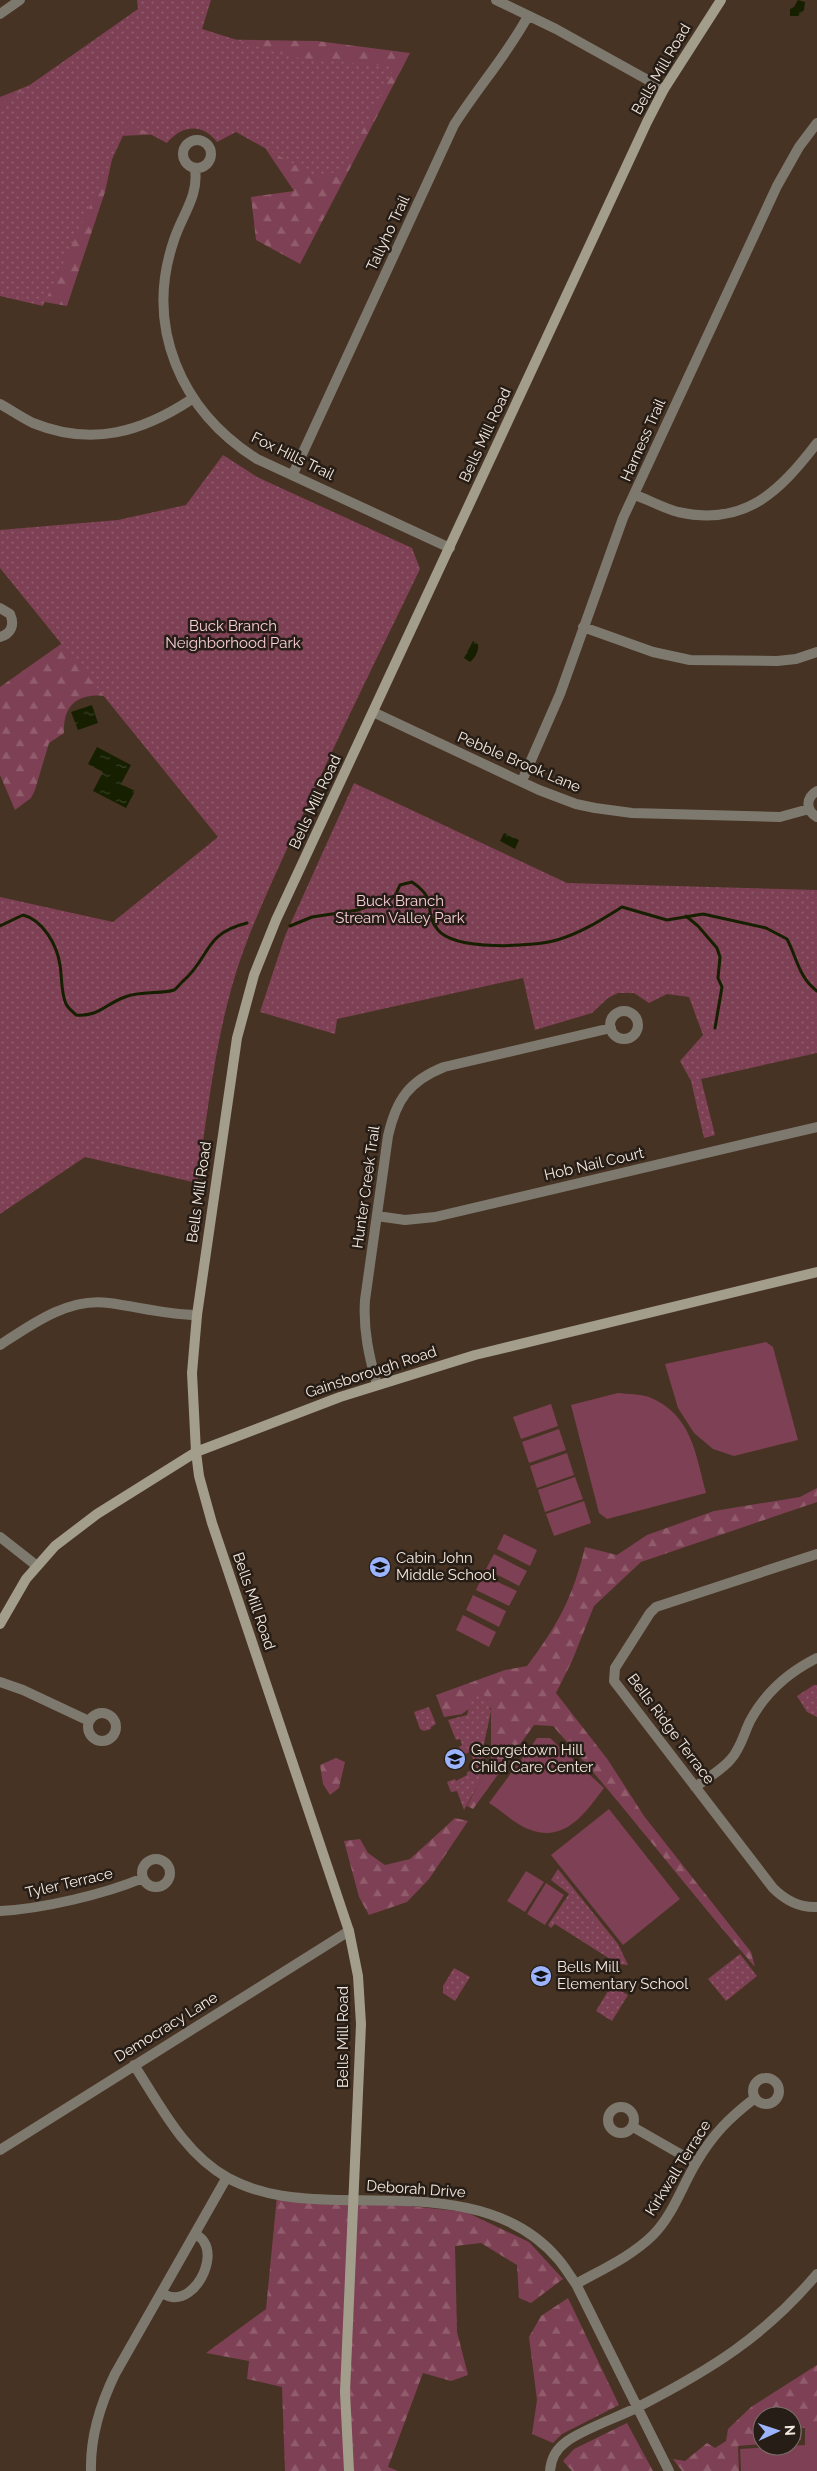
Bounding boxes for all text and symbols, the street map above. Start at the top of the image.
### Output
street label: Bells Mill Road [628,20,694,118]
street label: Tallyho Trail [363,191,414,274]
street label: Bells Mill Road [455,385,515,485]
street label: Harness Trail [617,395,670,484]
street label: Fox Hills Trail [249,428,338,484]
park label: Buck Branch Neighborhood Park [165,617,301,652]
street label: Pebble Brook Lane [455,728,584,796]
street label: Bells Mill Road [285,752,345,852]
park label: Buck Branch Stream Valley Park [335,892,465,927]
street label: Hunter Creek Trail [348,1123,384,1250]
street label: Bells Mill Road [183,1140,215,1244]
street label: Hob Nail Court [542,1144,646,1184]
street label: Gainsborough Road [303,1342,439,1402]
place label: Cabin John Middle School [396,1549,497,1584]
street label: Bells Mill Road [229,1550,279,1652]
school or university icon: Cabin John Middle School [368,1555,392,1579]
street label: Bells Ridge Terrace [624,1670,719,1788]
place label: Georgetown Hill Child Care Center [471,1741,594,1776]
school or university icon: Georgetown Hill Child Care Center [443,1747,467,1771]
street label: Tyler Terrace [24,1864,115,1902]
place label: Bells Mill Elementary School [557,1958,689,1993]
school or university icon: Bells Mill Elementary School [529,1964,553,1988]
street label: Bells Mill Road [334,1986,352,2088]
street label: Democracy Lane [111,1988,221,2066]
street label: Kirkwall Terrace [641,2117,715,2219]
street label: Deborah Drive [366,2177,466,2201]
north arrow [752,2406,802,2456]
text: N [782,2425,798,2436]

